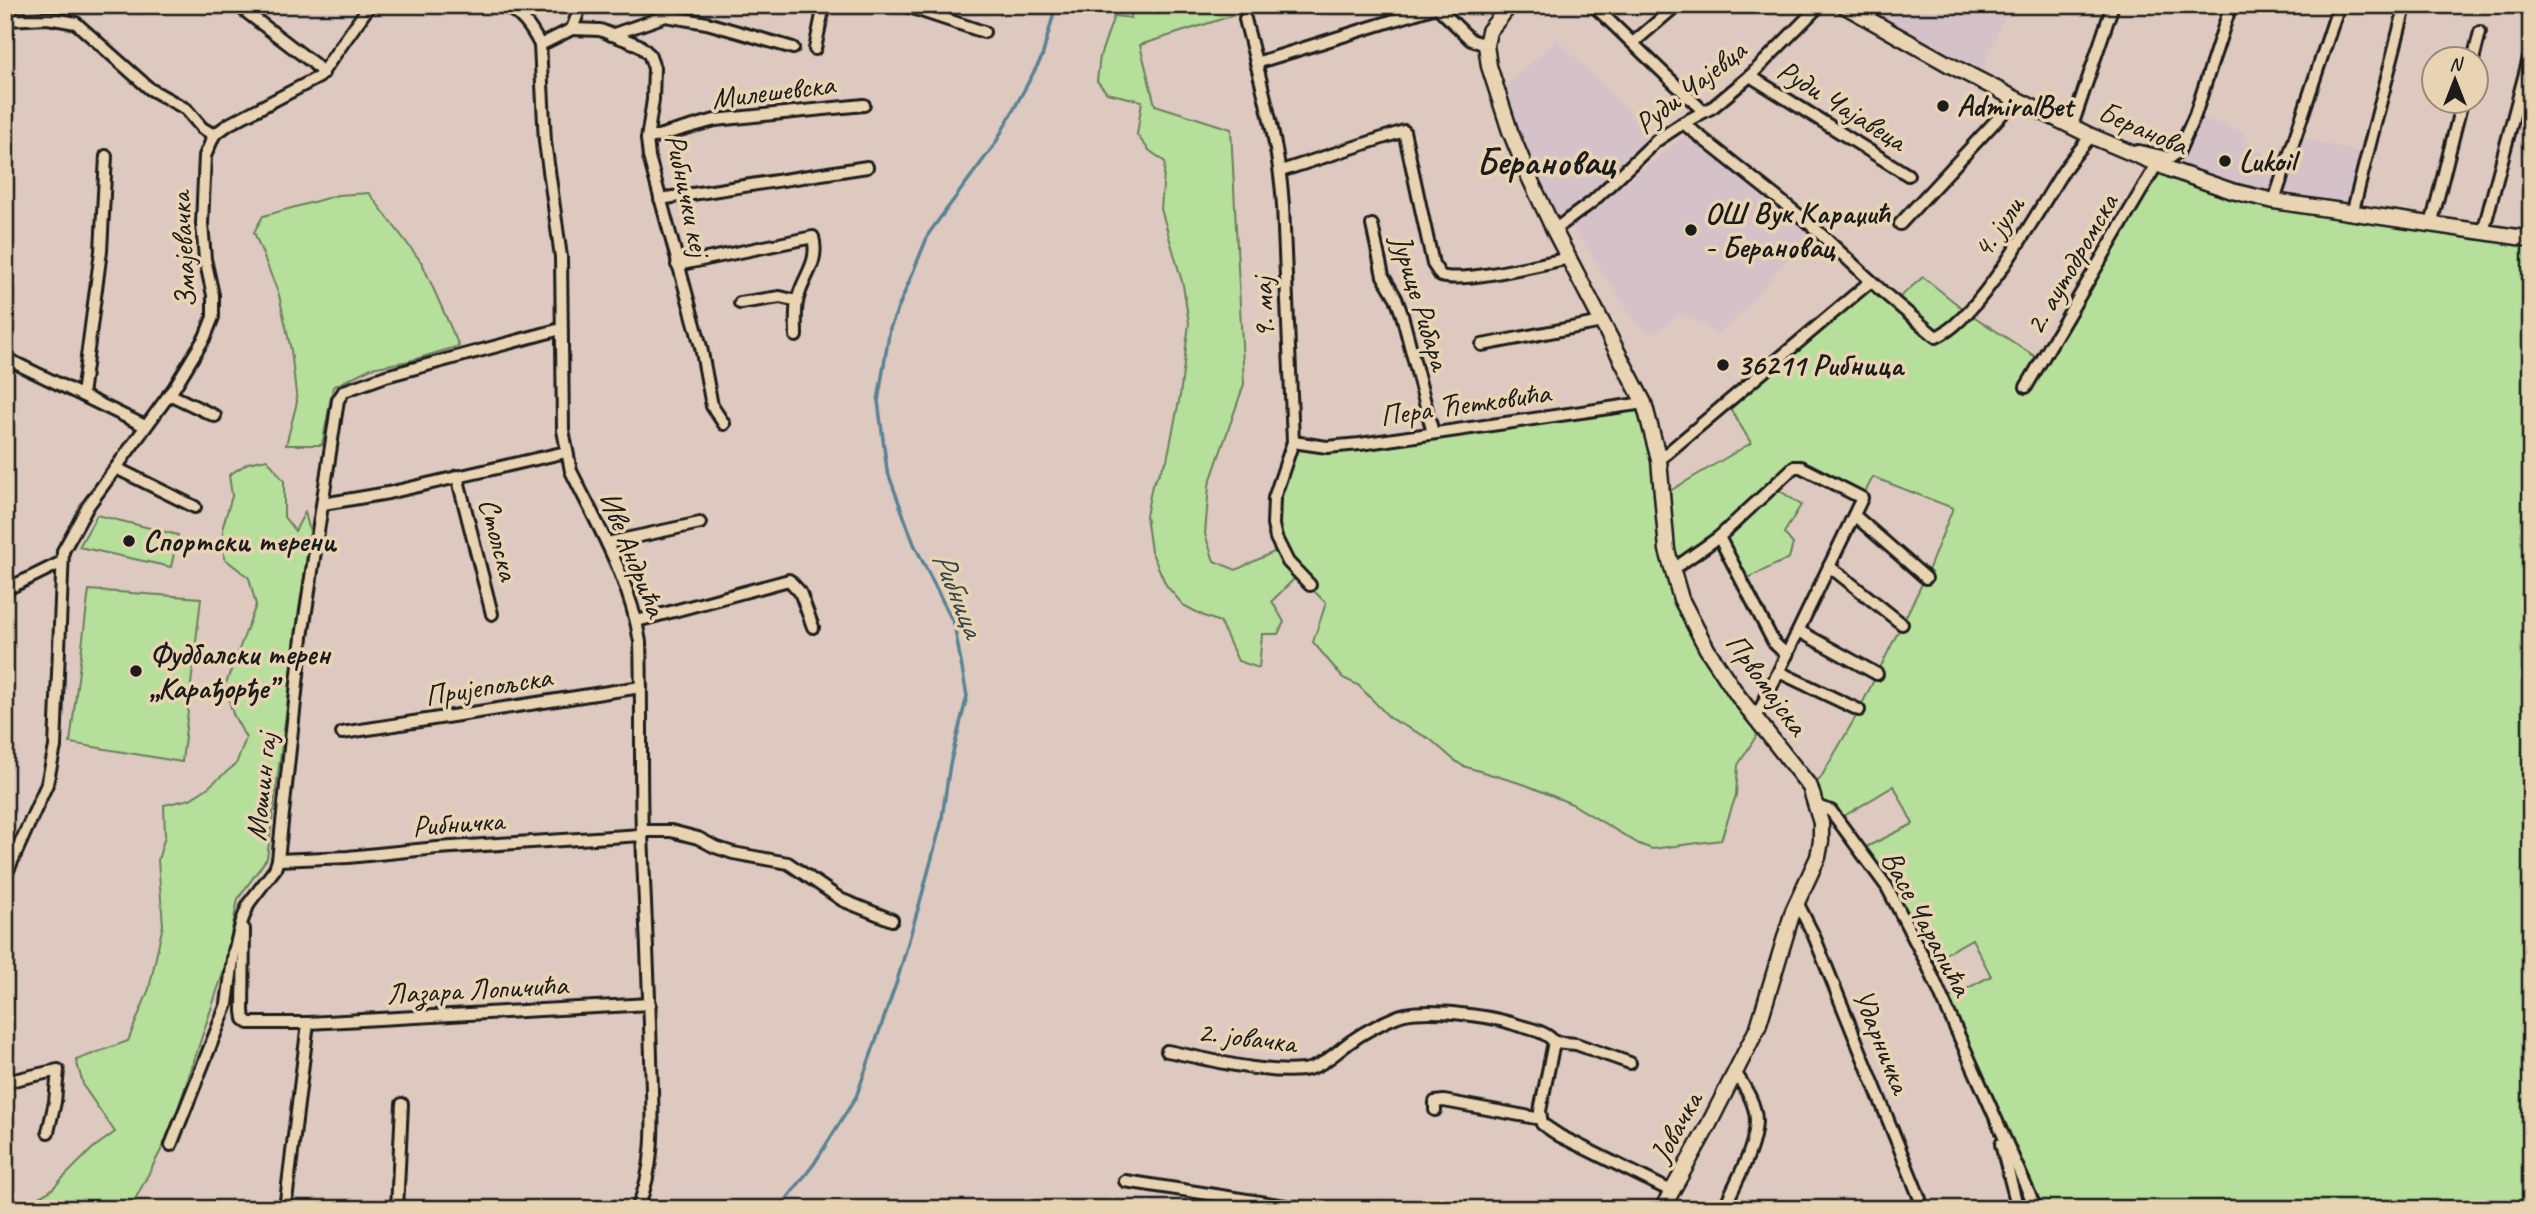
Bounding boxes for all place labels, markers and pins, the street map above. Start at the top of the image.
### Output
place label: AdmiralBet [1957,87,2076,125]
marker: AdmiralBet [1935,98,1951,114]
place label: Lukoil [2239,142,2301,180]
marker: Lukoil [2217,153,2233,169]
place label: ОШ Вук Караџић - Берановац [1705,194,1891,266]
marker: ОШ Вук Караџић - Берановац [1683,222,1699,238]
place label: 36211 Рибница [1737,346,1906,384]
marker: 36211 Рибница [1715,357,1731,373]
place label: Спортски терени [143,522,337,560]
marker: Спортски терени [121,533,137,549]
place label: Фудбалски терен „Карађорђе” [150,635,332,707]
marker: Фудбалски терен „Карађорђе” [128,663,144,679]

